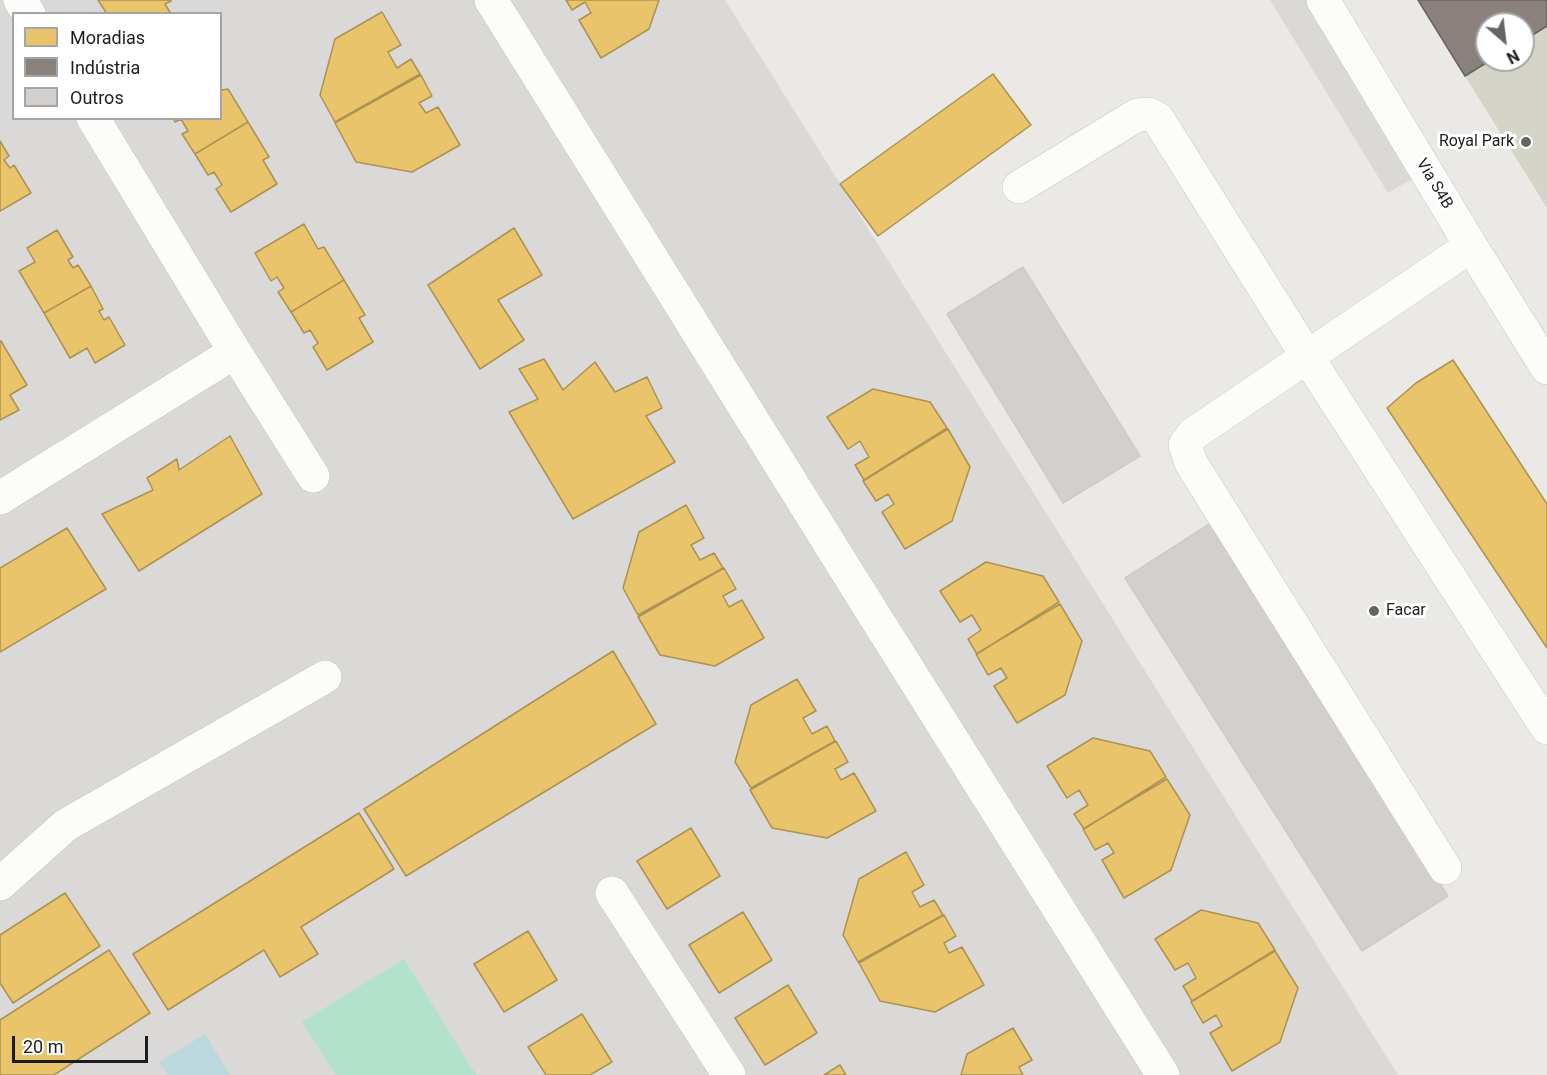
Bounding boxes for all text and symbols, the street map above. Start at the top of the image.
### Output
legend [12,12,222,120]
north arrow [1475,12,1535,72]
text: Moradias [70,27,145,48]
text: N [1503,46,1522,68]
text: Indústria [70,57,140,78]
text: Outros [70,87,124,108]
place label: Royal Park [1439,132,1514,152]
marker: Royal Park [1519,135,1533,149]
street label: Via S4B [1412,155,1456,213]
place label: Facar [1386,601,1426,621]
marker: Facar [1367,604,1381,618]
scale bar [15,1024,152,1062]
text: 20 m [23,1036,63,1057]

